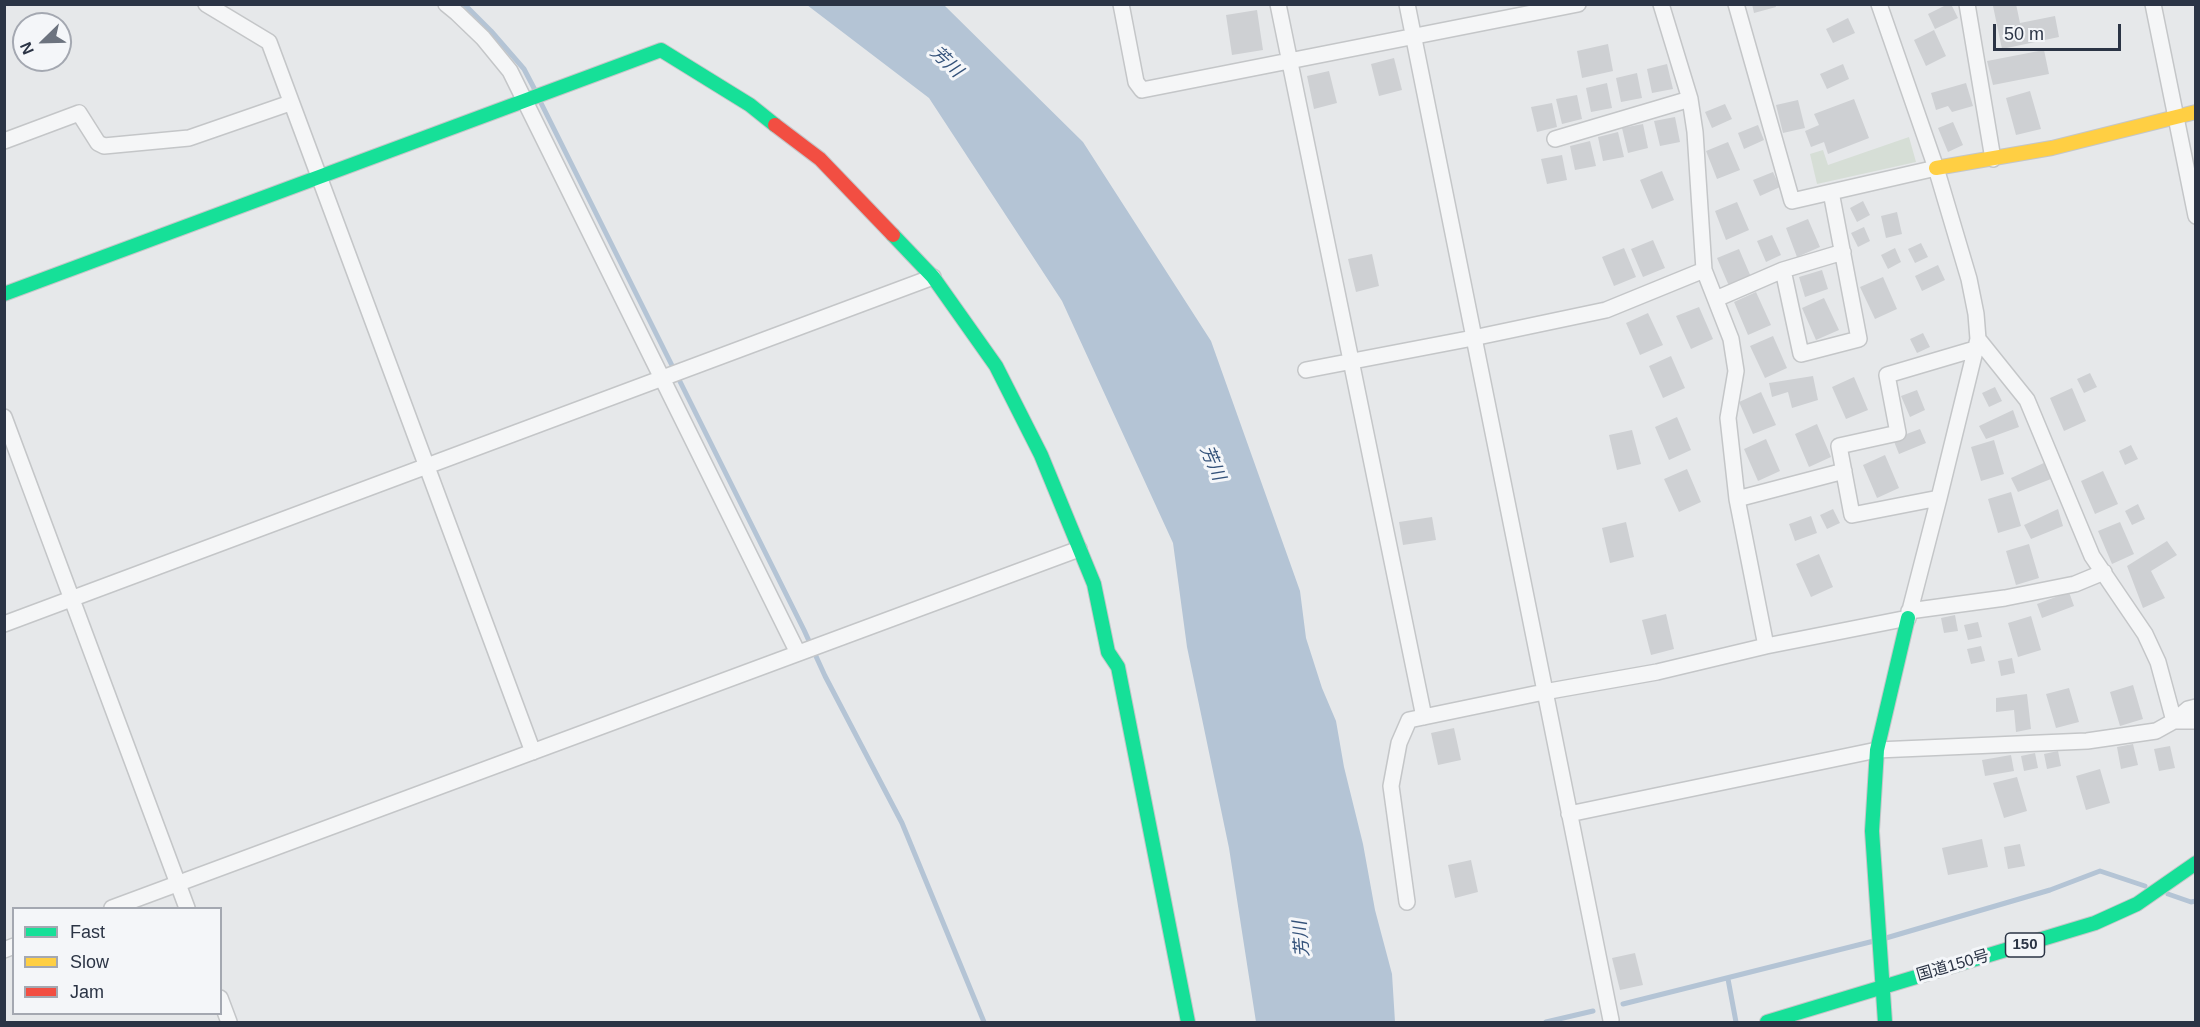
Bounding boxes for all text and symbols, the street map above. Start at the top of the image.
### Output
north arrow [12,12,72,72]
scale bar [1996,12,2124,50]
text: 50 m [2004,24,2044,44]
text: N [17,40,37,57]
water label: 芳川 [925,42,967,82]
water label: 芳川 [1195,442,1229,484]
legend [12,907,222,1015]
water label: 芳川 [1290,920,1314,958]
text: Fast [70,922,105,942]
road number: 150 [2006,933,2044,957]
street label: 国道150号 [1914,946,1992,986]
text: Slow [70,952,109,972]
text: Jam [70,982,104,1002]

